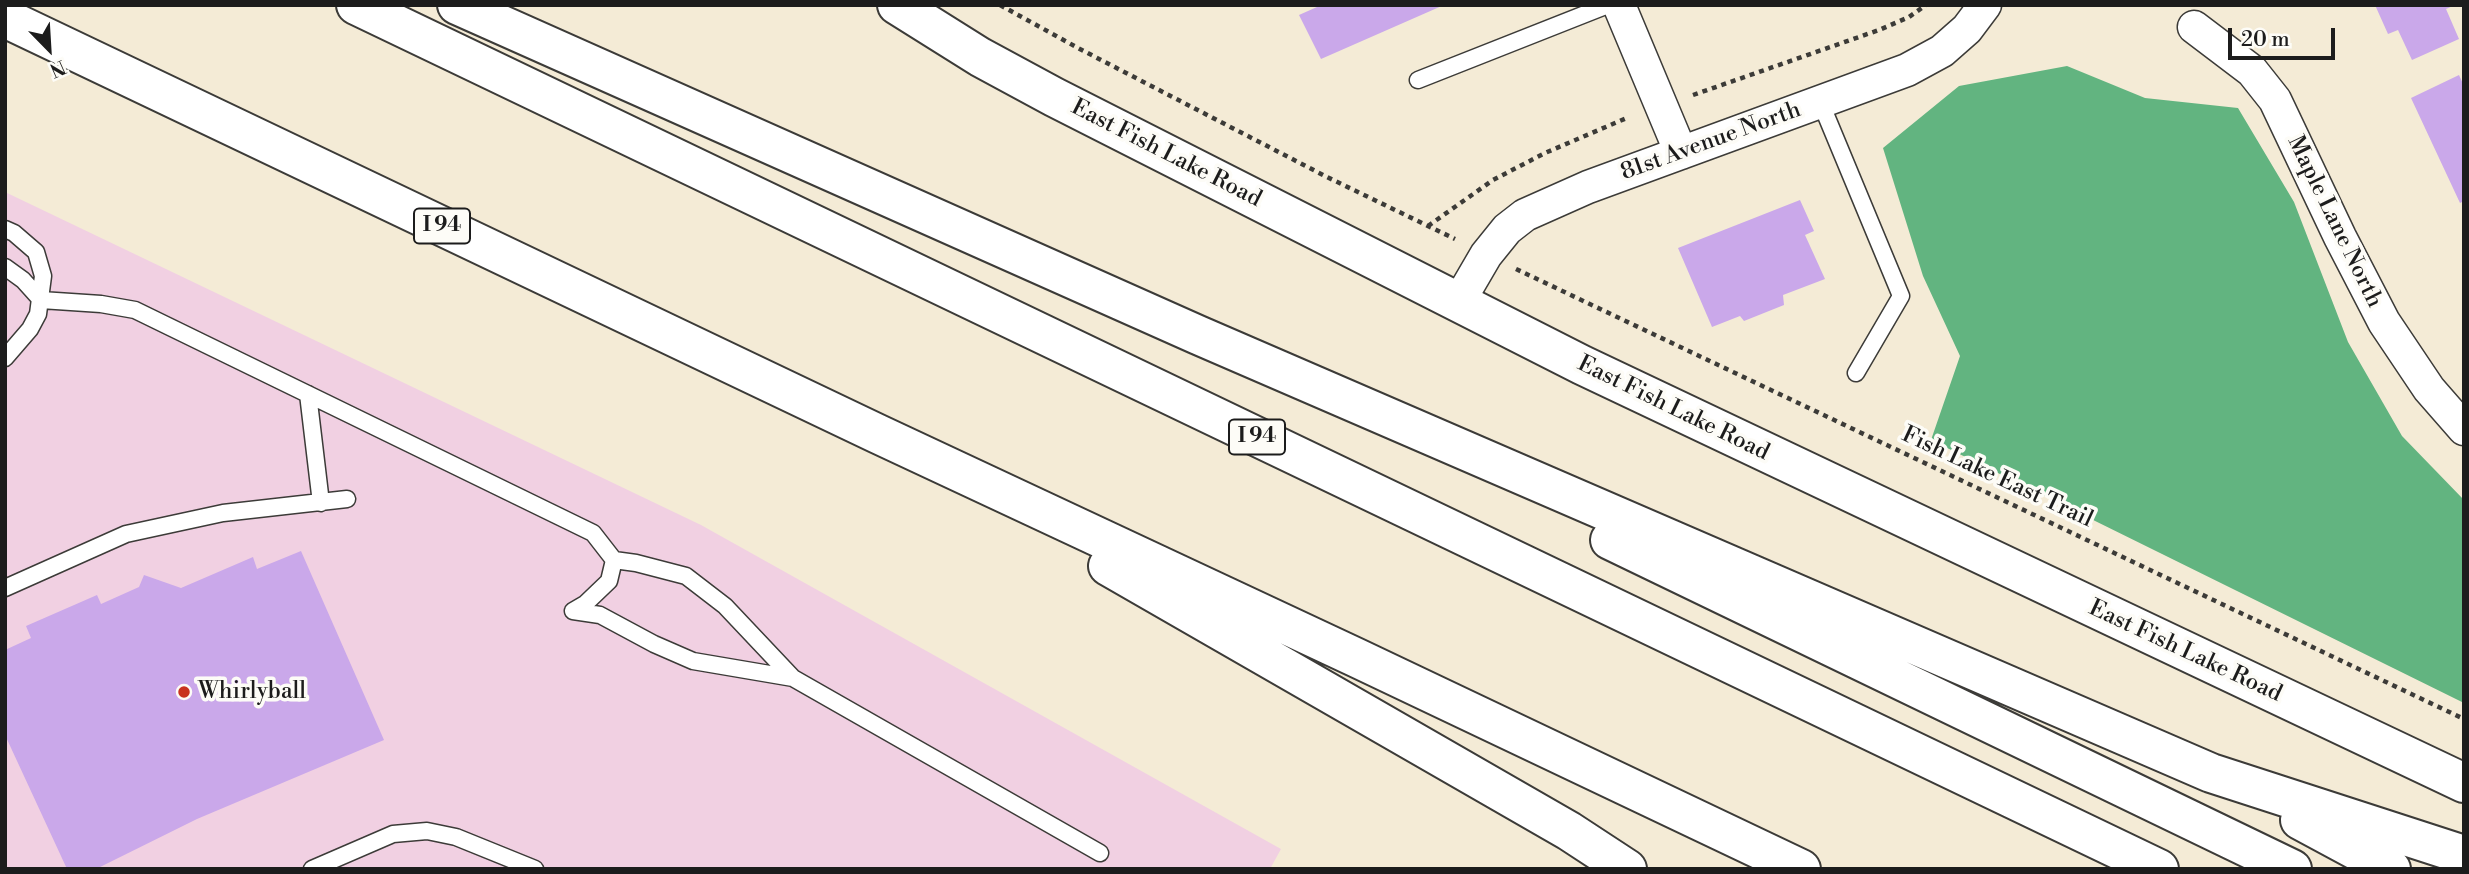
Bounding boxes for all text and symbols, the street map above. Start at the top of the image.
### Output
north arrow [14,14,84,84]
scale bar [2231,14,2338,58]
text: 20 m [2241,27,2290,53]
text: N [46,54,69,82]
street label: East Fish Lake Road [1066,94,1266,214]
street label: 81st Avenue North [1617,97,1805,187]
street label: Maple Lane North [2280,132,2388,312]
road number: I 94 [414,208,470,244]
street label: East Fish Lake Road [1573,351,1773,467]
road number: I 94 [1229,420,1285,454]
street label: Fish Lake East Trail [1897,422,2097,534]
street label: East Fish Lake Road [2084,595,2286,709]
place label: Whirlyball [198,678,306,706]
marker: Whirlyball [176,684,192,700]

